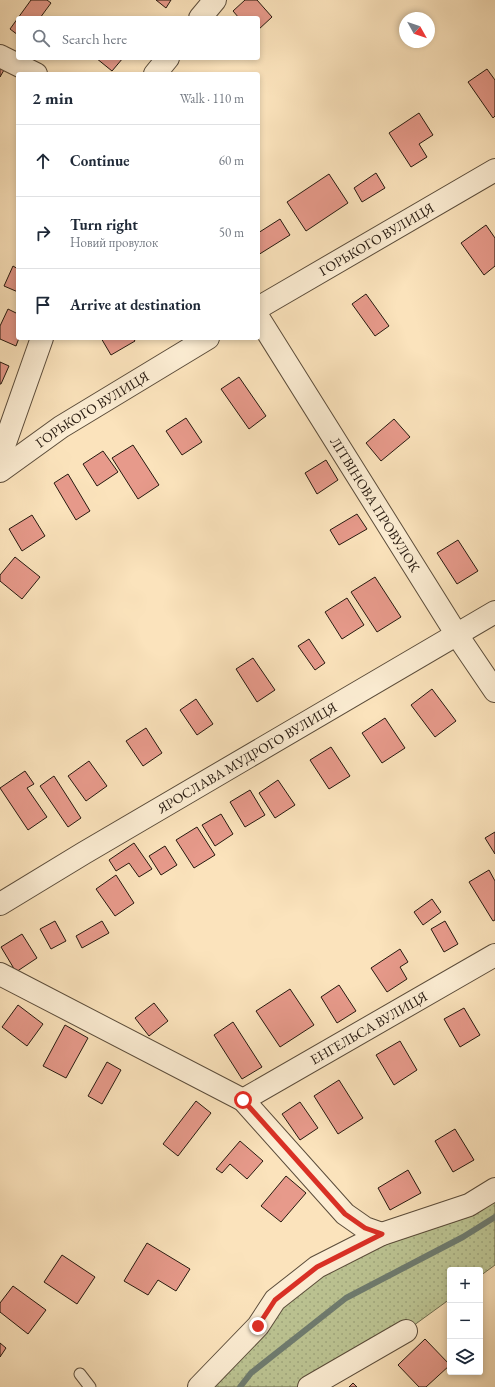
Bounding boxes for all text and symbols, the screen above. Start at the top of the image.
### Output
north arrow [399,12,435,48]
search box [16,16,260,60]
icon: search [30,27,52,49]
text: Search here [62,29,127,48]
text: 2 min [32,87,73,109]
text: Walk · 110 m [180,90,244,107]
icon: ahead [32,150,54,172]
text: Continue [70,151,130,170]
text: 60 m [219,152,244,169]
street label: ГОРЬКОГО ВУЛИЦЯ [316,198,438,280]
text: Turn right [70,215,138,234]
icon: right [32,222,54,244]
text: 50 m [219,224,244,241]
text: Новий провулок [70,234,158,251]
icon: arrive [32,294,54,316]
text: Arrive at destination [70,295,201,314]
street label: ГОРЬКОГО ВУЛИЦЯ [32,367,153,451]
street label: ЛІТВІНОВА ПРОВУЛОК [326,434,425,576]
street label: ЯРОСЛАВА МУДРОГО ВУЛИЦЯ [153,698,340,818]
street label: ЕНГЕЛЬСА ВУЛИЦЯ [307,987,431,1068]
route start [234,1091,252,1109]
map controls [447,1267,483,1375]
button: + [447,1267,483,1303]
button: − [447,1303,483,1339]
route end [249,1317,267,1335]
button: layers [447,1339,483,1375]

